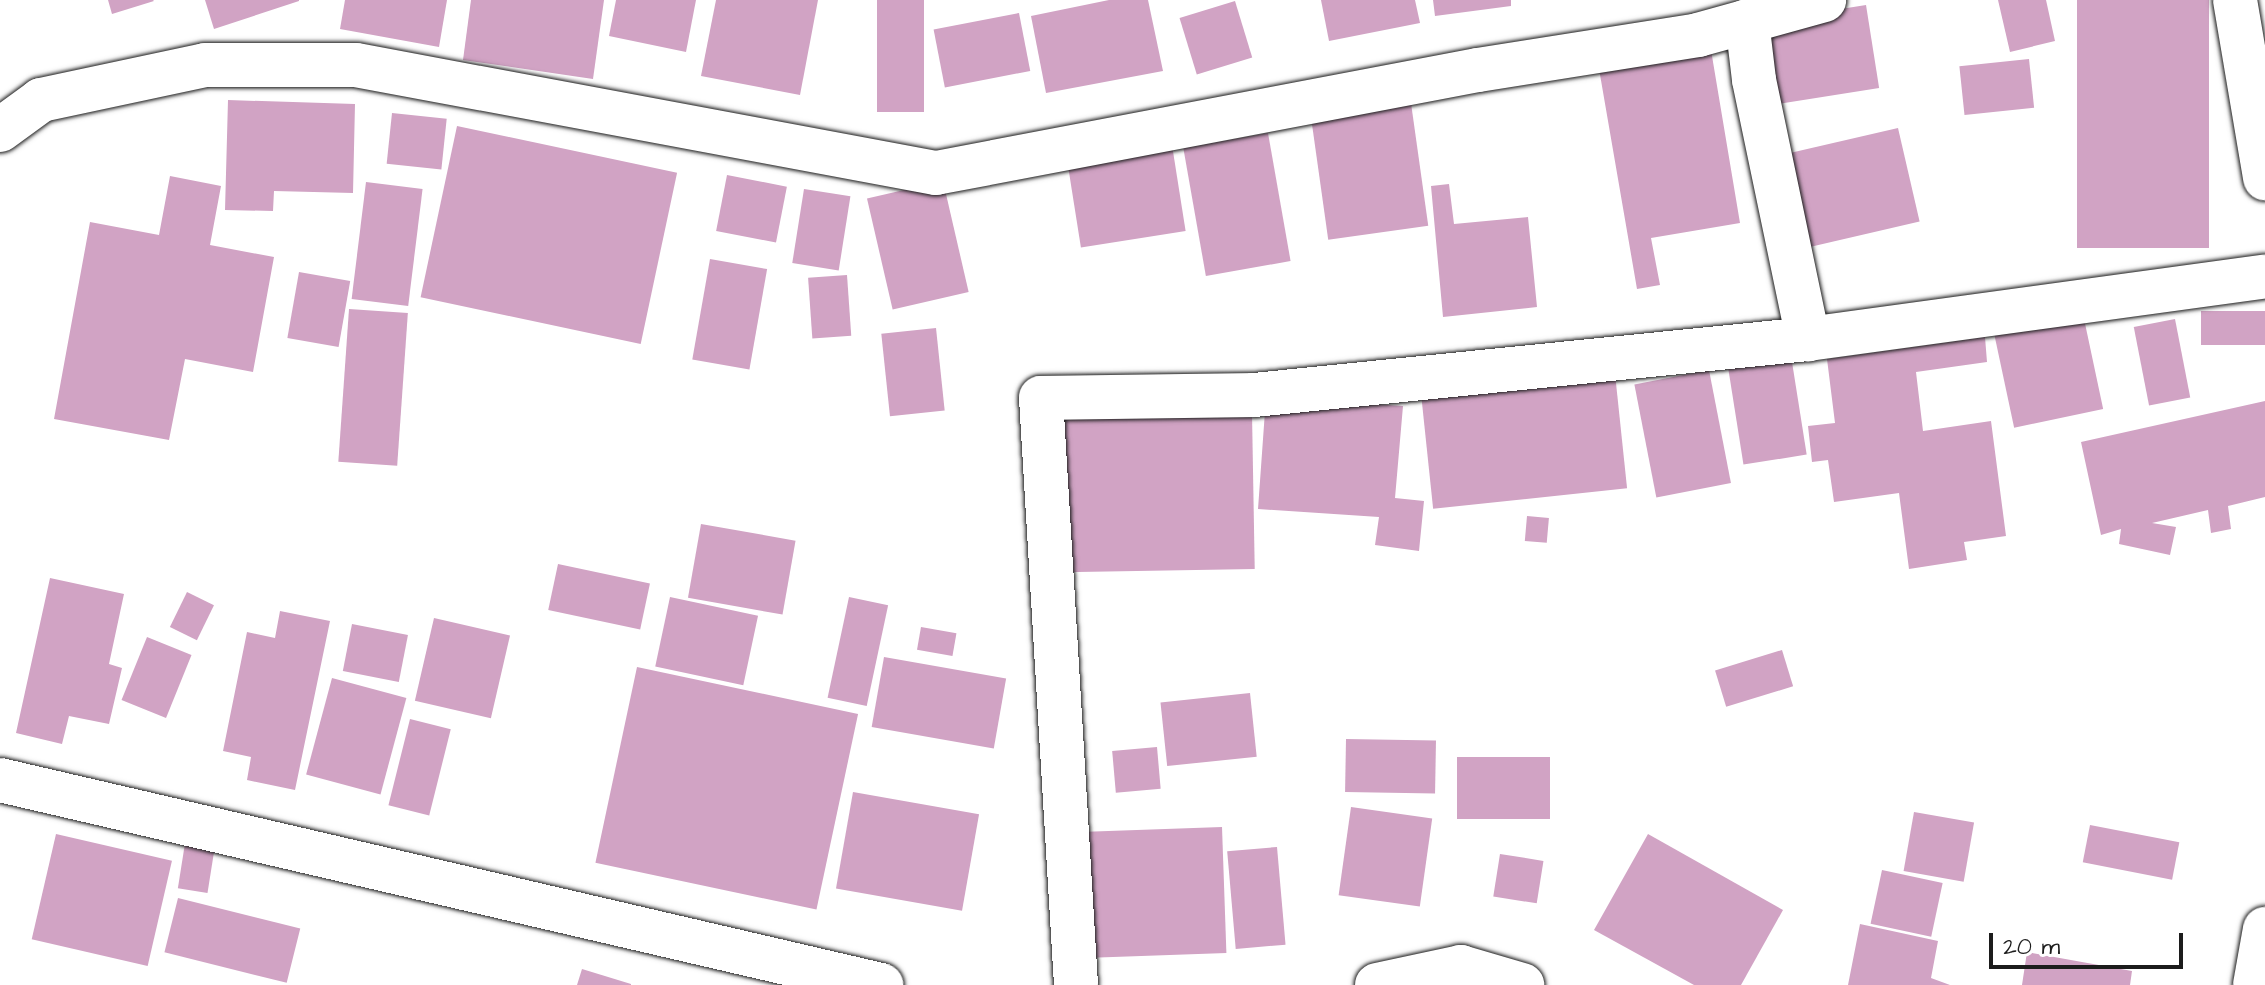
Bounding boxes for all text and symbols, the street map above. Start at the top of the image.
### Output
scale bar [1993,917,2187,967]
text: 20 m [2003,930,2060,964]

